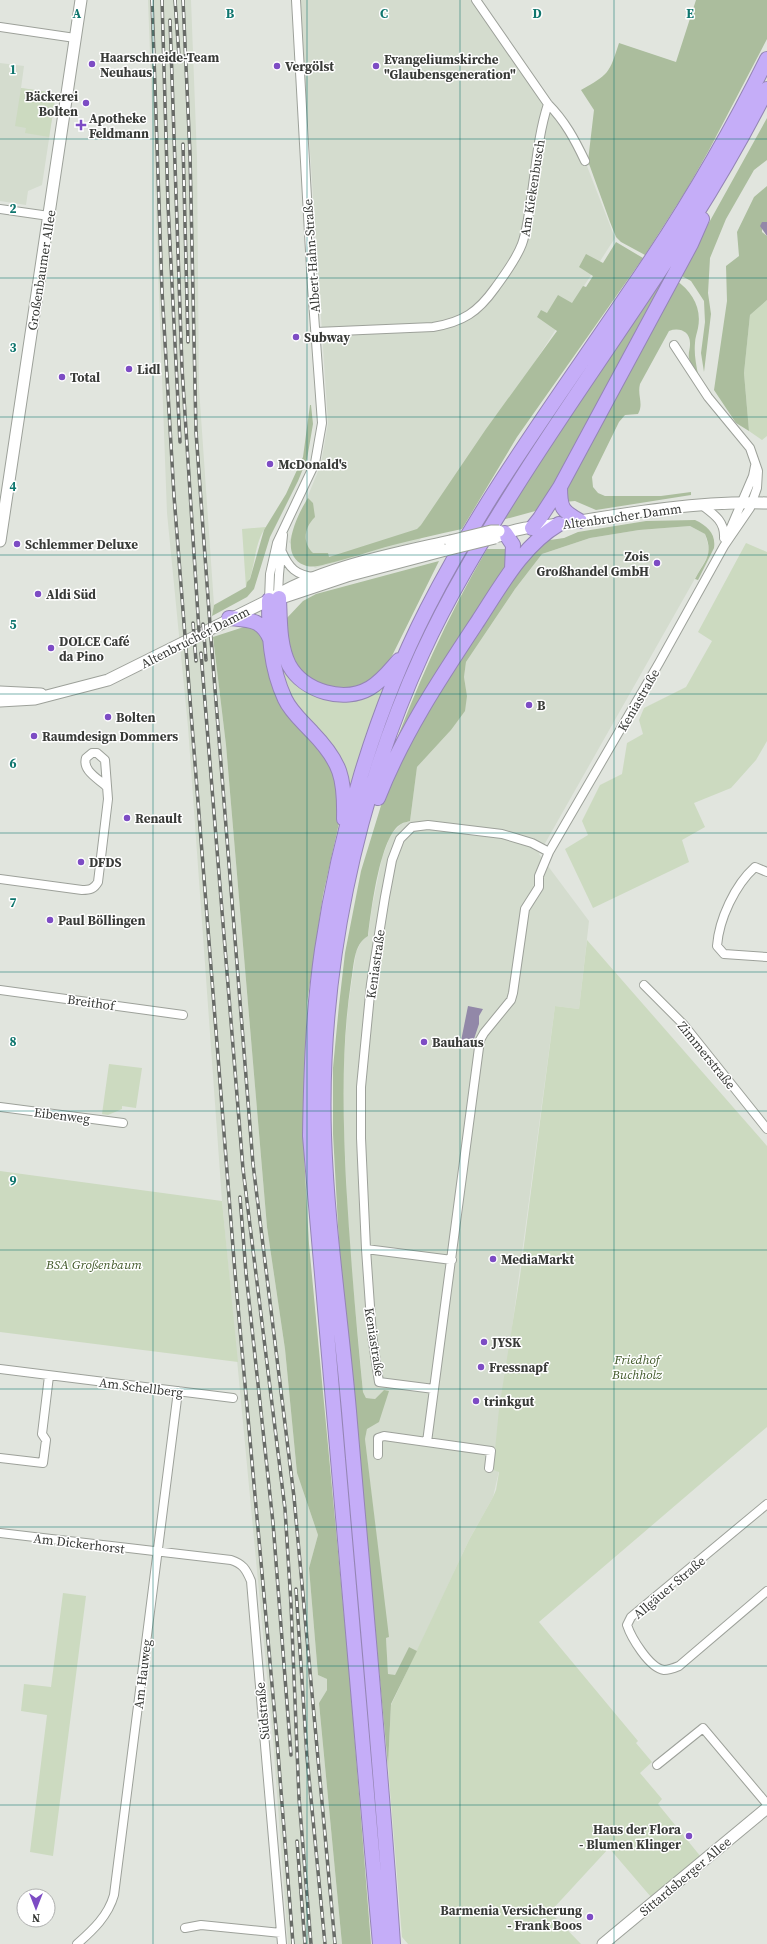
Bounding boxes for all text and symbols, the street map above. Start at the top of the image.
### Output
text: A [73,5,82,22]
text: B [226,5,235,22]
text: C [380,5,388,22]
text: D [532,5,542,22]
text: E [686,5,694,22]
place label: Haarschneide-Team Neuhaus [100,49,219,81]
place label: Evangeliumskirche "Glaubensgeneration" [384,51,516,83]
place label: Vergölst [285,58,334,75]
marker: Haarschneide-Team Neuhaus [87,59,97,69]
text: 1 [9,61,17,78]
marker: Vergölst [272,61,282,71]
marker: Evangeliumskirche "Glaubensgeneration" [371,61,381,71]
place label: Bäckerei Bolten [25,88,78,120]
marker: Bäckerei Bolten [81,98,91,108]
place label: Apotheke Feldmann [89,110,149,142]
marker: Apotheke Feldmann [76,120,86,130]
street label: Am Kiekenbusch [516,138,549,238]
street label: Albert-Hahn-Straße [299,198,324,313]
text: 2 [9,200,17,217]
street label: Großenbaumer Allee [24,208,59,332]
place label: Subway [304,329,350,346]
marker: Subway [291,332,301,342]
text: 3 [9,339,17,356]
place label: Lidl [137,361,161,378]
marker: Lidl [124,364,134,374]
place label: Total [70,369,100,386]
marker: Total [57,372,67,382]
place label: McDonald's [278,456,347,473]
marker: McDonald's [265,459,275,469]
text: 4 [9,478,17,495]
street label: Altenbrucher Damm [561,500,683,533]
place label: Schlemmer Deluxe [25,536,138,553]
marker: Schlemmer Deluxe [12,539,22,549]
place label: Zois Großhandel GmbH [536,548,649,580]
marker: Zois Großhandel GmbH [652,558,662,568]
place label: Aldi Süd [46,586,96,603]
marker: Aldi Süd [33,589,43,599]
street label: Altenbrucher Damm [138,602,253,672]
text: 5 [9,616,17,633]
place label: DOLCE Café da Pino [59,633,130,665]
marker: DOLCE Café da Pino [46,643,56,653]
street label: Keniastraße [614,666,663,735]
place label: B [537,697,546,714]
marker: B [524,700,534,710]
place label: Bolten [116,709,155,726]
marker: Bolten [103,712,113,722]
place label: Raumdesign Dommers [42,728,178,745]
marker: Raumdesign Dommers [29,731,39,741]
text: 6 [9,755,17,772]
place label: Renault [135,810,182,827]
marker: Renault [122,813,132,823]
place label: DFDS [89,854,122,871]
marker: DFDS [76,857,86,867]
text: 7 [9,894,17,911]
place label: Paul Böllingen [58,912,145,929]
marker: Paul Böllingen [45,915,55,925]
street label: Keniastraße [362,928,389,1000]
street label: Breithof [66,991,117,1014]
street label: Zimmerstraße [674,1018,739,1093]
text: 8 [9,1033,17,1050]
place label: Bauhaus [432,1034,484,1051]
marker: Bauhaus [419,1037,429,1047]
street label: Eibenweg [33,1104,91,1127]
text: 9 [9,1172,17,1189]
place label: MediaMarkt [501,1251,574,1268]
marker: MediaMarkt [488,1254,498,1264]
park label: BSA Großenbaum [45,1256,142,1273]
street label: Keniastraße [361,1306,388,1378]
place label: JYSK [491,1334,521,1351]
marker: JYSK [479,1337,489,1347]
park label: Friedhof Buchholz [611,1351,663,1383]
place label: Fressnapf [489,1359,549,1376]
marker: Fressnapf [476,1362,486,1372]
street label: Am Schellberg [98,1374,184,1401]
place label: trinkgut [484,1393,535,1410]
marker: trinkgut [471,1396,481,1406]
street label: Am Dickerhorst [32,1529,126,1558]
street label: Allgäuer Straße [630,1552,709,1622]
street label: Am Hauweg [130,1638,155,1710]
street label: Südstraße [251,1681,273,1740]
place label: Haus der Flora - Blumen Klinger [579,1821,682,1853]
marker: Haus der Flora - Blumen Klinger [684,1831,694,1841]
street label: Sittardsberger Allee [636,1833,735,1920]
north arrow [16,1888,56,1928]
place label: Barmenia Versicherung - Frank Boos [440,1902,582,1934]
text: N [32,1910,40,1925]
marker: Barmenia Versicherung - Frank Boos [585,1912,595,1922]

